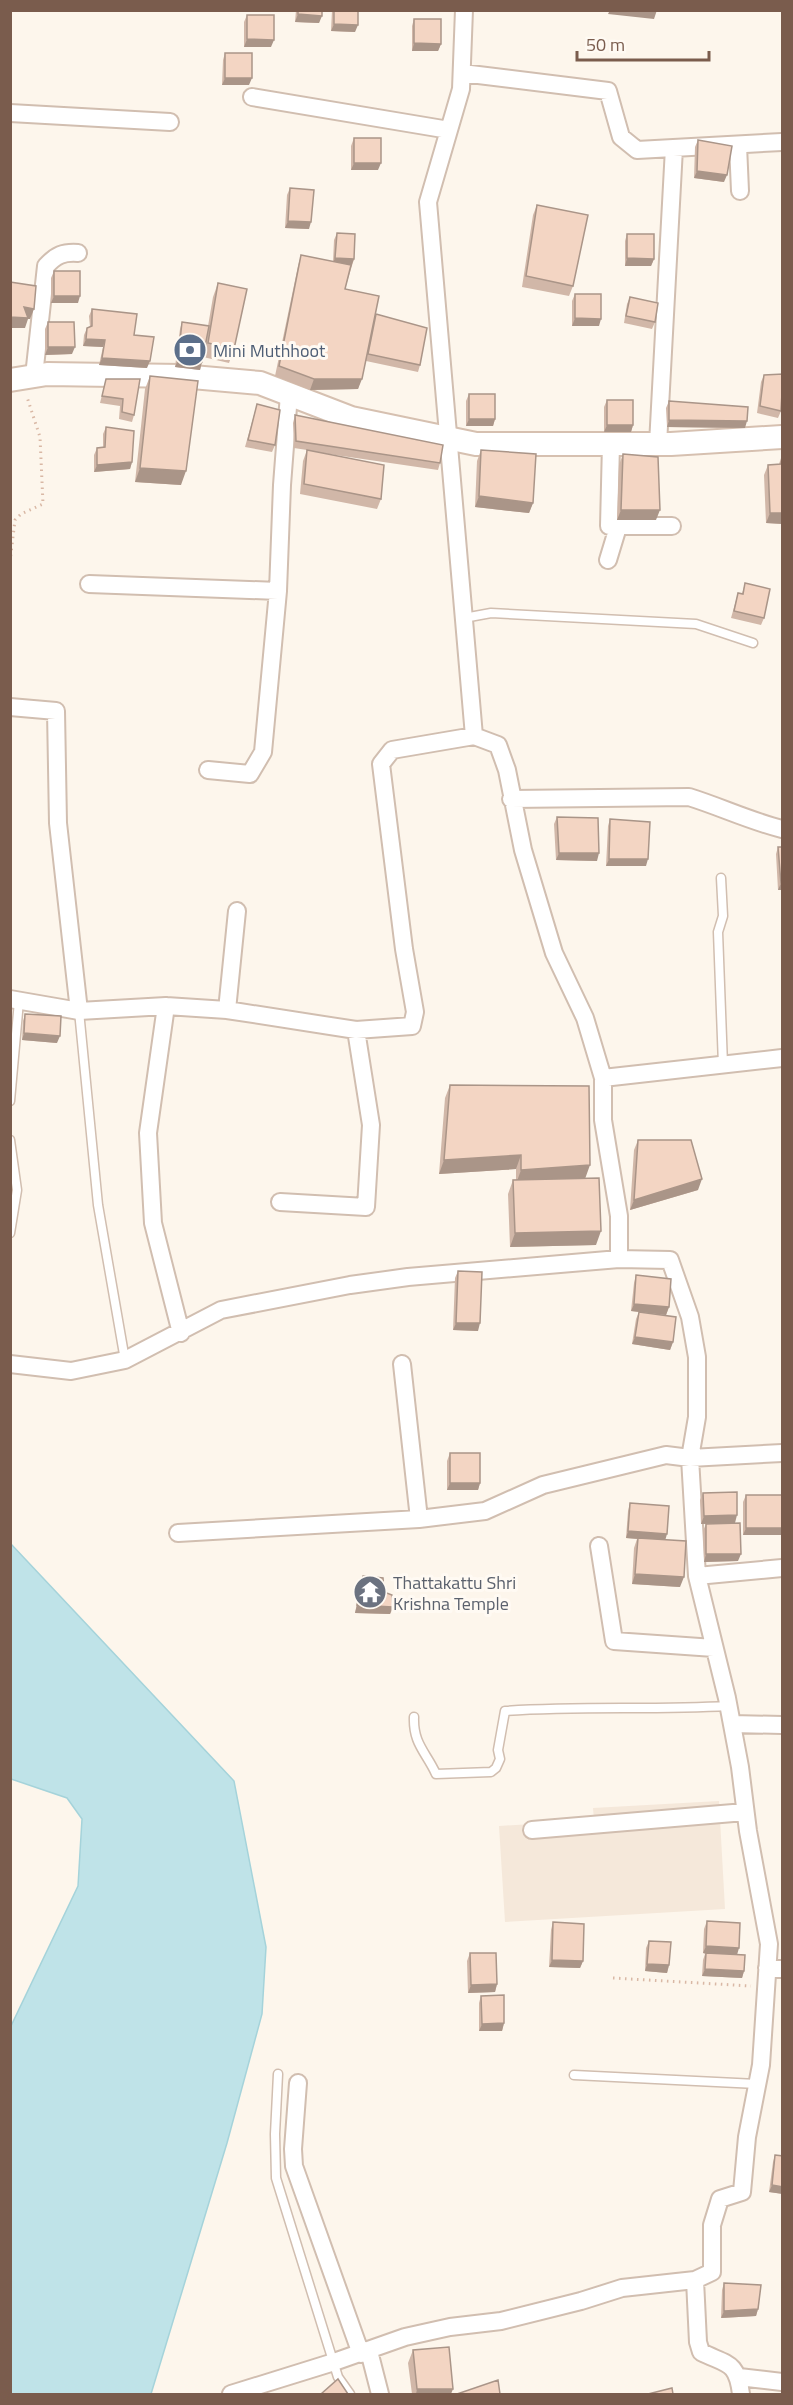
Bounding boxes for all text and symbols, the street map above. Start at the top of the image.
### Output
scale bar [577,24,709,62]
text: 50 m [586,31,625,58]
bank icon: Mini Muthhoot [172,332,208,368]
place label: Mini Muthhoot [213,337,326,364]
place label: Thattakattu Shri Krishna Temple [393,1569,516,1617]
temple icon: Thattakattu Shri Krishna Temple [352,1574,388,1610]

